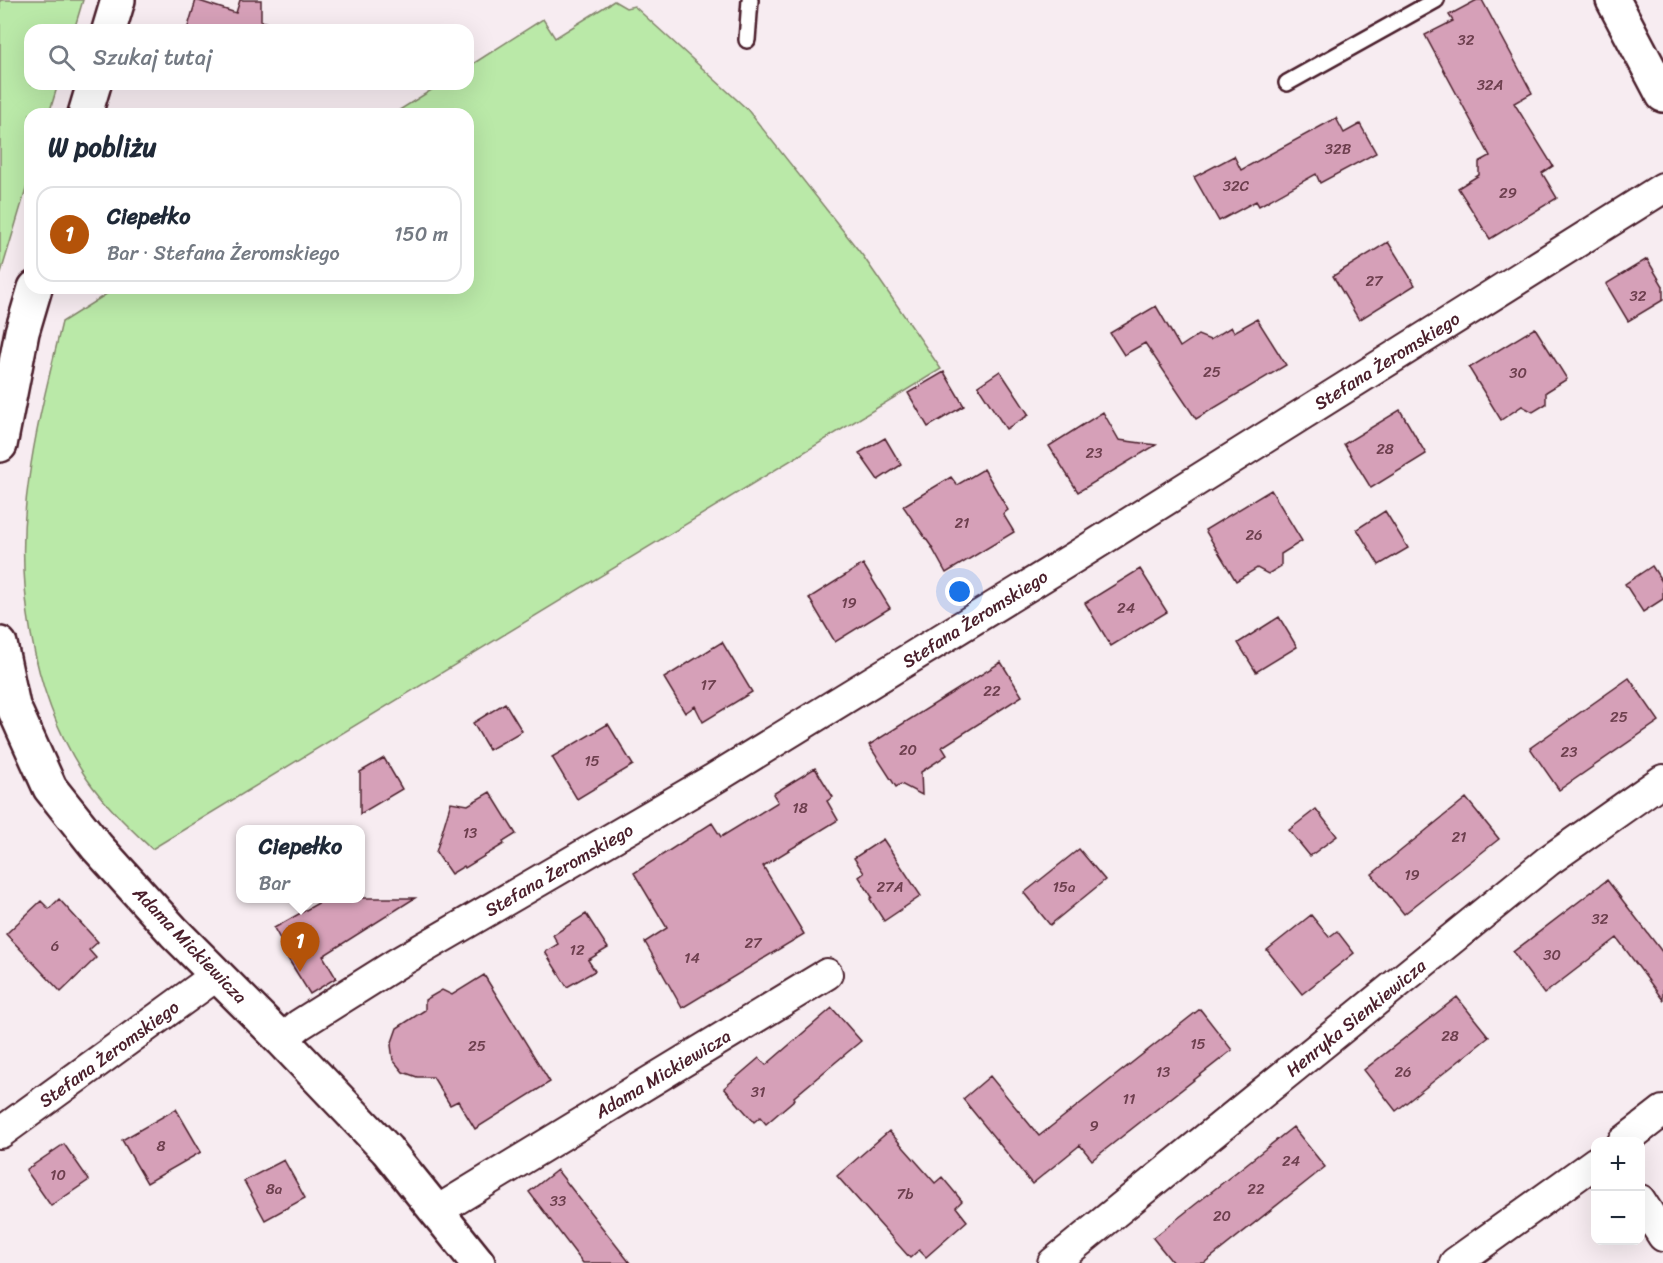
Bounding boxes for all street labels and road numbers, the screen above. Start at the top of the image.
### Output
street label: Stefana Żeromskiego [1307,303,1467,419]
street label: Stefana Żeromskiego [895,561,1055,677]
street label: Stefana Żeromskiego [478,814,640,926]
street label: Adama Mickiewicza [124,878,255,1012]
street label: Henryka Sienkiewicza [1278,950,1434,1085]
street label: Stefana Żeromskiego [32,992,186,1116]
street label: Adama Mickiewicza [588,1021,737,1128]

